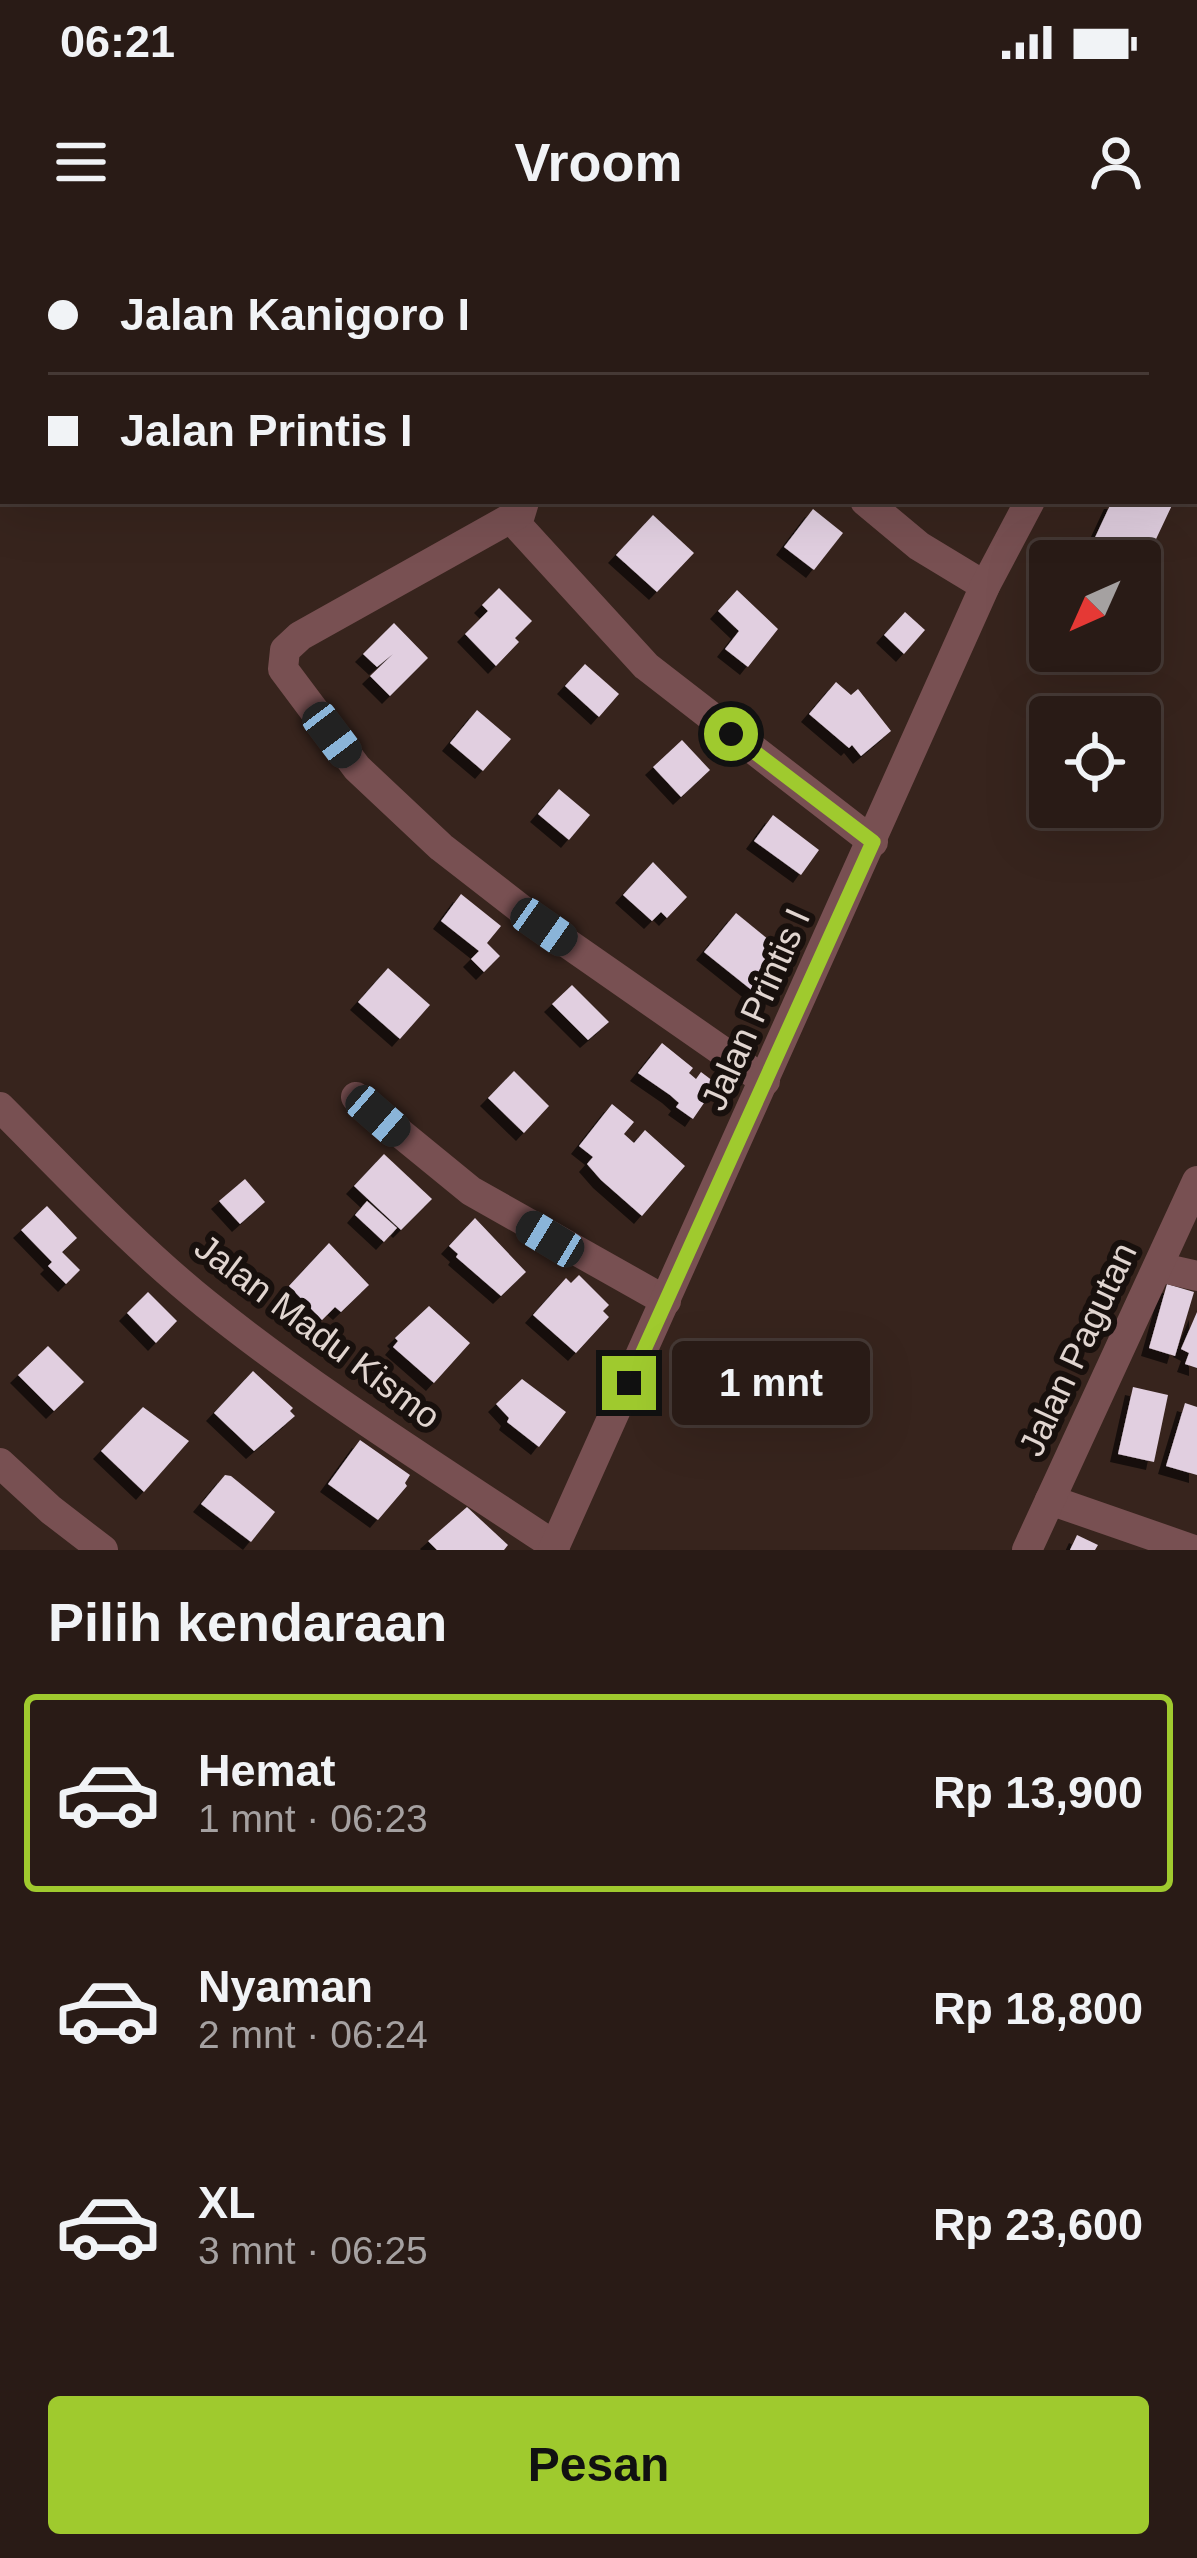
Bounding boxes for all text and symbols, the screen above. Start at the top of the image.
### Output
text: 06:21 [60,16,175,67]
icon: menu [48,129,114,195]
icon: person [1083,129,1149,195]
text: Vroom [514,132,683,192]
text: Jalan Kanigoro I [120,289,470,340]
text: Jalan Printis I [120,405,413,456]
north arrow [1029,540,1161,672]
map controls [1029,540,1161,828]
car [296,695,368,775]
button: locate [1029,696,1161,828]
route start [704,707,758,761]
car [504,892,584,962]
street label: Jalan Printis I [693,902,818,1116]
car [339,1079,417,1153]
car [510,1205,590,1273]
street label: Jalan Madu Kismo [187,1226,448,1437]
street label: Jalan Pagutan [1010,1236,1145,1462]
callout: 1 mnt [671,1341,869,1425]
route end [602,1356,656,1410]
text: 1 mnt [719,1361,823,1404]
text: Pilih kendaraan [48,1592,447,1652]
icon: car [54,1739,162,1847]
text: Hemat [198,1745,336,1796]
text: Rp 13,900 [933,1767,1143,1818]
text: 1 mnt · 06:23 [198,1797,428,1840]
icon: car [54,1955,162,2063]
text: Nyaman [198,1961,373,2012]
text: Rp 18,800 [933,1983,1143,2034]
text: 2 mnt · 06:24 [198,2013,428,2056]
icon: car [54,2171,162,2279]
text: XL [198,2177,256,2228]
text: Rp 23,600 [933,2199,1143,2250]
text: 3 mnt · 06:25 [198,2229,428,2272]
button: Pesan [48,2396,1149,2534]

